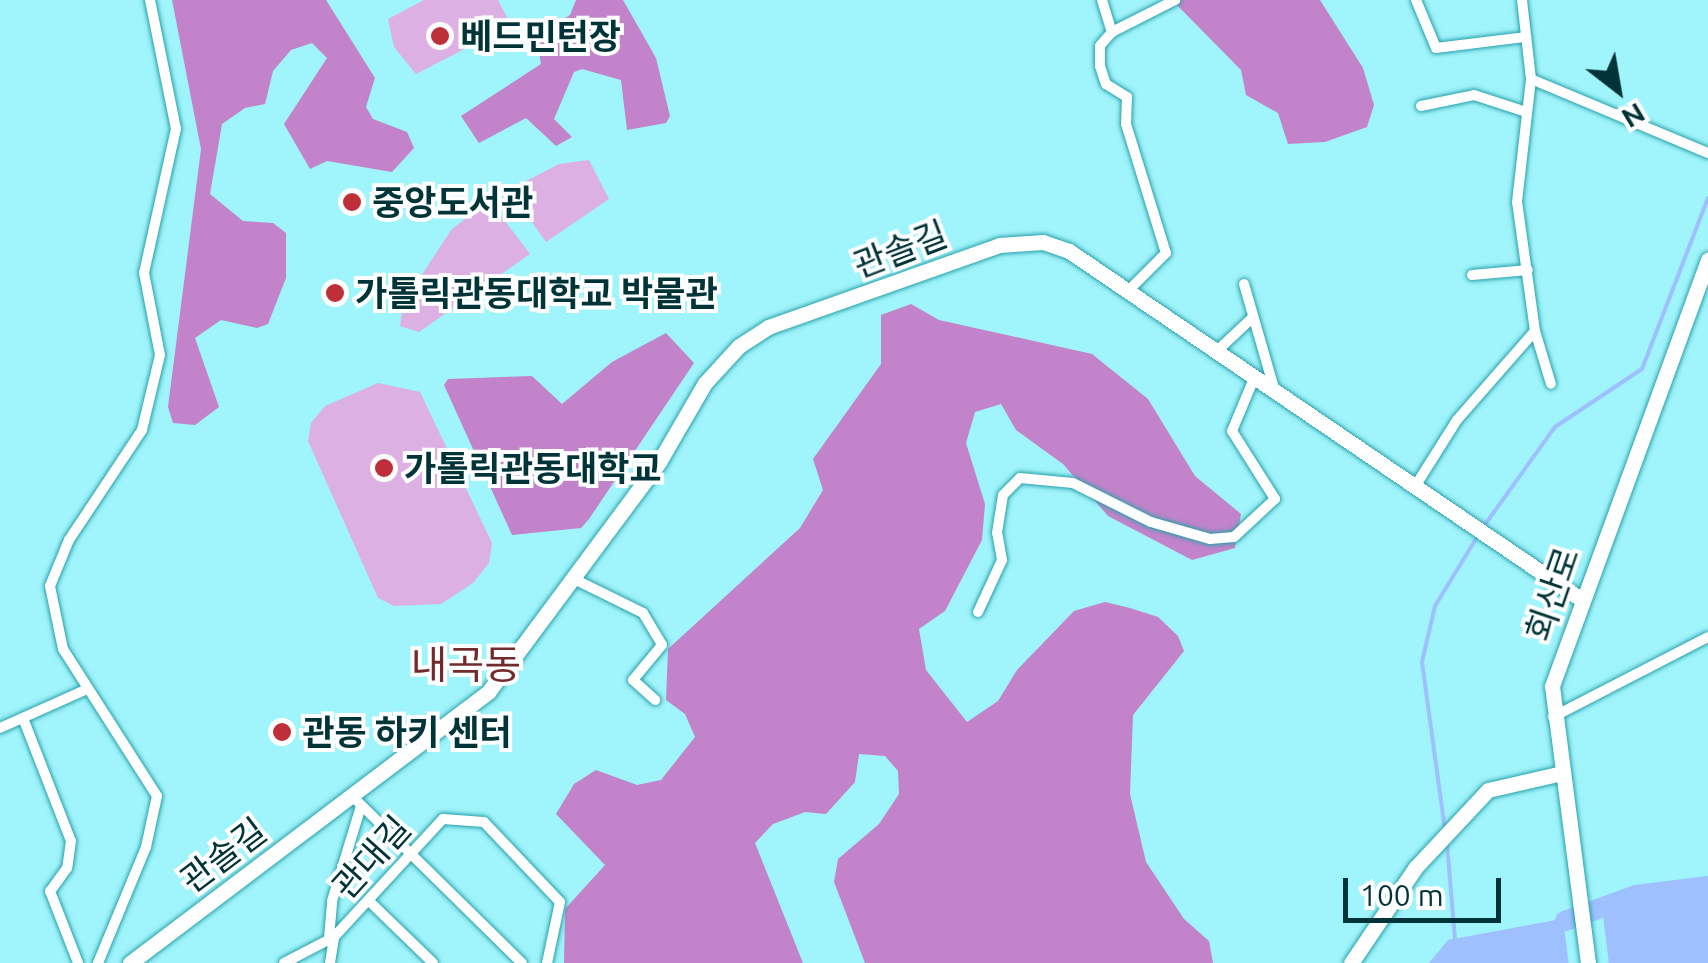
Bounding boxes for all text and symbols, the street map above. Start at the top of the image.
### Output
place label: 베드민턴장 [460,15,621,57]
marker: 베드민턴장 [429,25,451,47]
north arrow [1568,40,1668,140]
text: N [1617,97,1651,135]
place label: 중앙도서관 [372,181,533,223]
marker: 중앙도서관 [341,191,363,213]
street label: 관솔길 [847,212,953,286]
place label: 가톨릭관동대학교 박물관 [355,272,717,314]
marker: 가톨릭관동대학교 박물관 [324,282,346,304]
place label: 가톨릭관동대학교 [404,447,662,489]
marker: 가톨릭관동대학교 [373,457,395,479]
street label: 회산로 [1516,541,1588,647]
district label: 내곡동 [411,641,521,689]
place label: 관동 하키 센터 [302,711,512,753]
marker: 관동 하키 센터 [271,721,293,743]
street label: 관대길 [323,807,419,907]
street label: 관솔길 [172,809,274,901]
scale bar [1348,858,1506,920]
text: 100 m [1360,878,1444,912]

